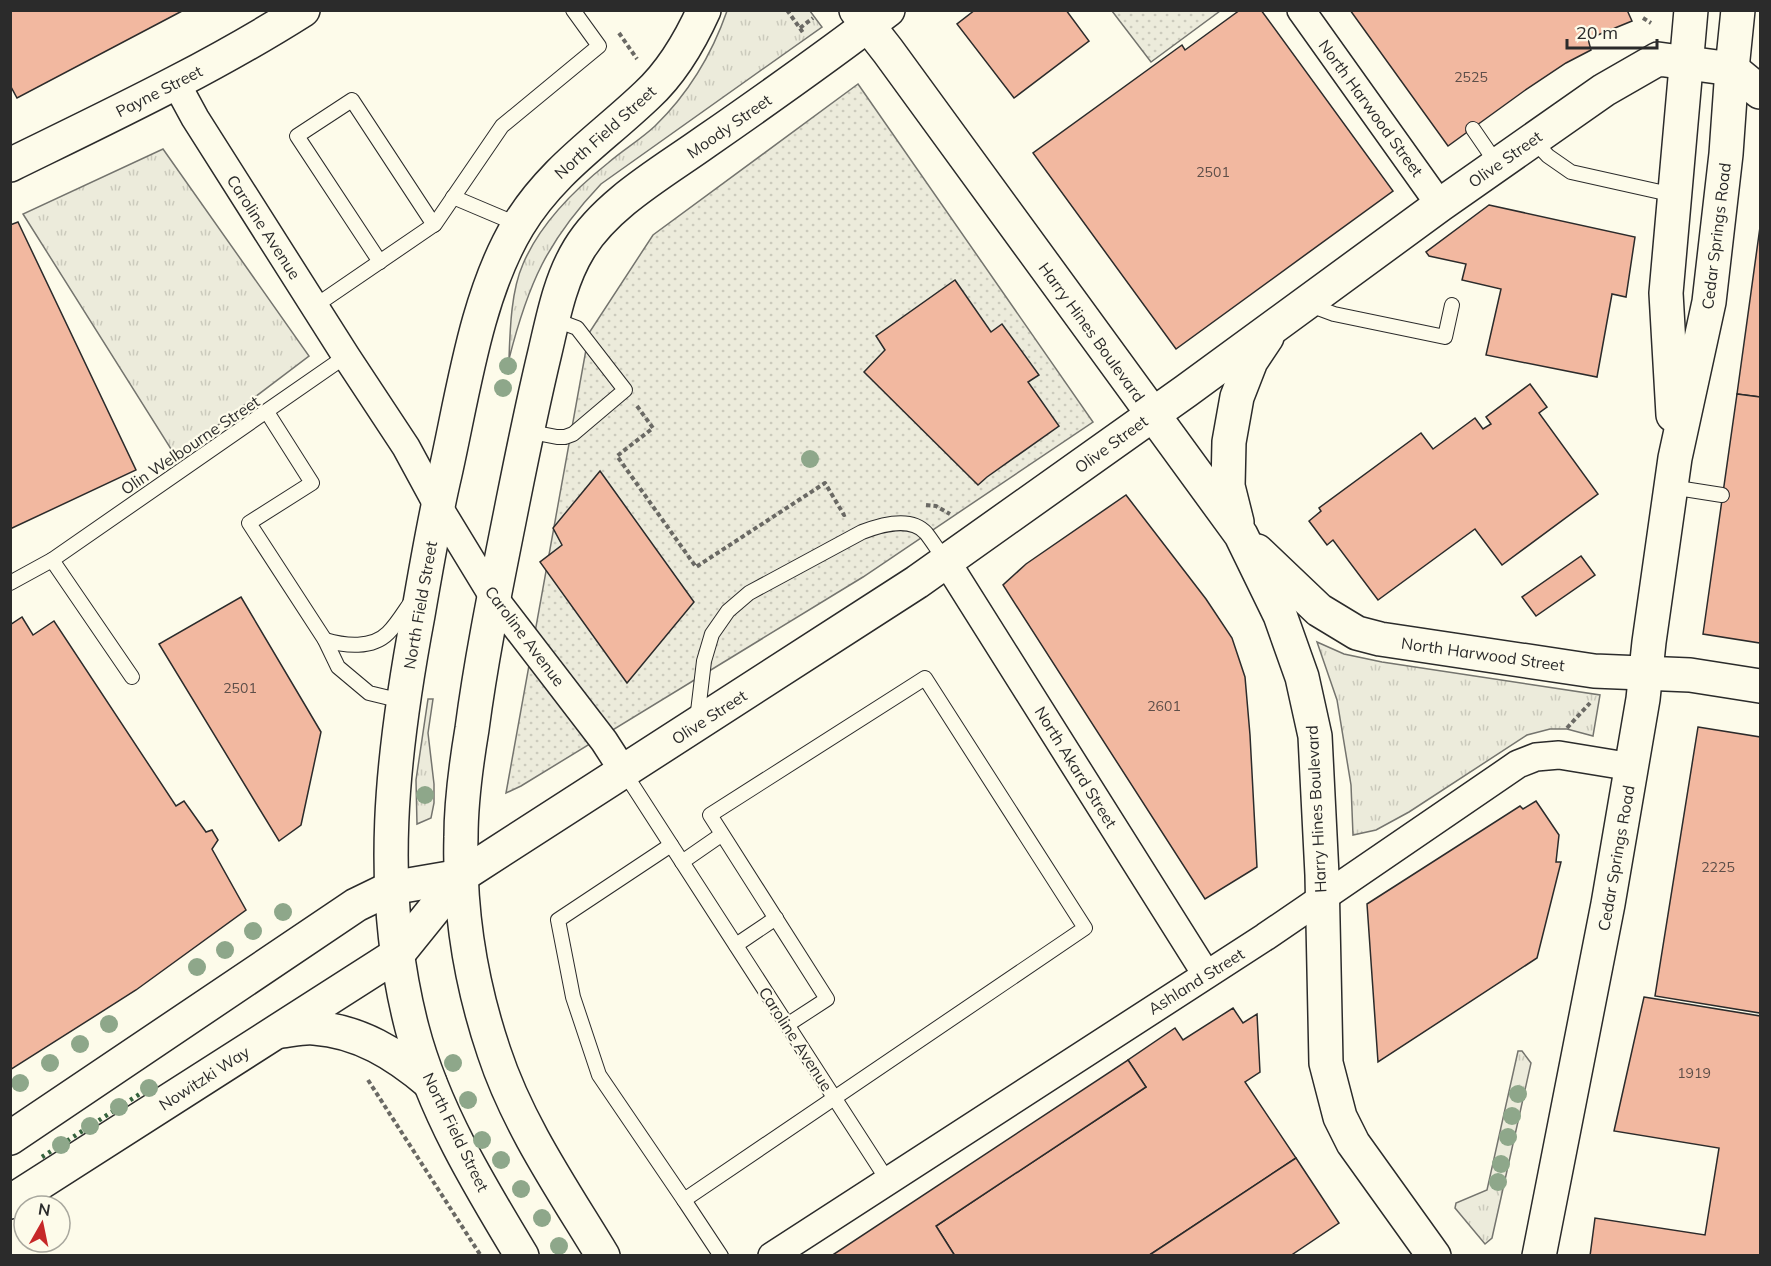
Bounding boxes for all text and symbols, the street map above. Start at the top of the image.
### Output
scale bar [1567,12,1657,50]
text: 20 m [1576,21,1618,44]
street label: North Harwood Street [1315,35,1428,181]
street label: Payne Street [112,60,206,121]
house number: 2525 [1454,68,1488,86]
street label: North Field Street [550,81,660,183]
street label: Moody Street [683,89,775,162]
street label: Olive Street [1464,126,1546,192]
street label: Cedar Springs Road [1697,161,1735,311]
house number: 2501 [1196,163,1230,181]
street label: Caroline Avenue [223,171,305,283]
street label: Harry Hines Boulevard [1035,258,1149,406]
street label: Olin Welbourne Street [117,391,264,499]
street label: Olive Street [1071,411,1152,477]
street label: North Field Street [399,539,441,671]
street label: Caroline Avenue [481,582,569,690]
street label: North Harwood Street [1400,633,1566,675]
house number: 2501 [223,679,257,697]
street label: Olive Street [668,685,751,749]
house number: 2601 [1147,697,1181,715]
street label: North Akard Street [1030,702,1122,832]
street label: Harry Hines Boulevard [1302,725,1330,893]
street label: Cedar Springs Road [1593,783,1639,933]
house number: 2225 [1701,858,1735,876]
street label: Ashland Street [1144,943,1248,1019]
street label: Caroline Avenue [755,983,837,1095]
street label: Nowitzki Way [155,1041,253,1115]
house number: 1919 [1677,1064,1711,1082]
street label: North Field Street [419,1069,494,1195]
north arrow [12,1194,72,1254]
text: N [37,1198,52,1220]

